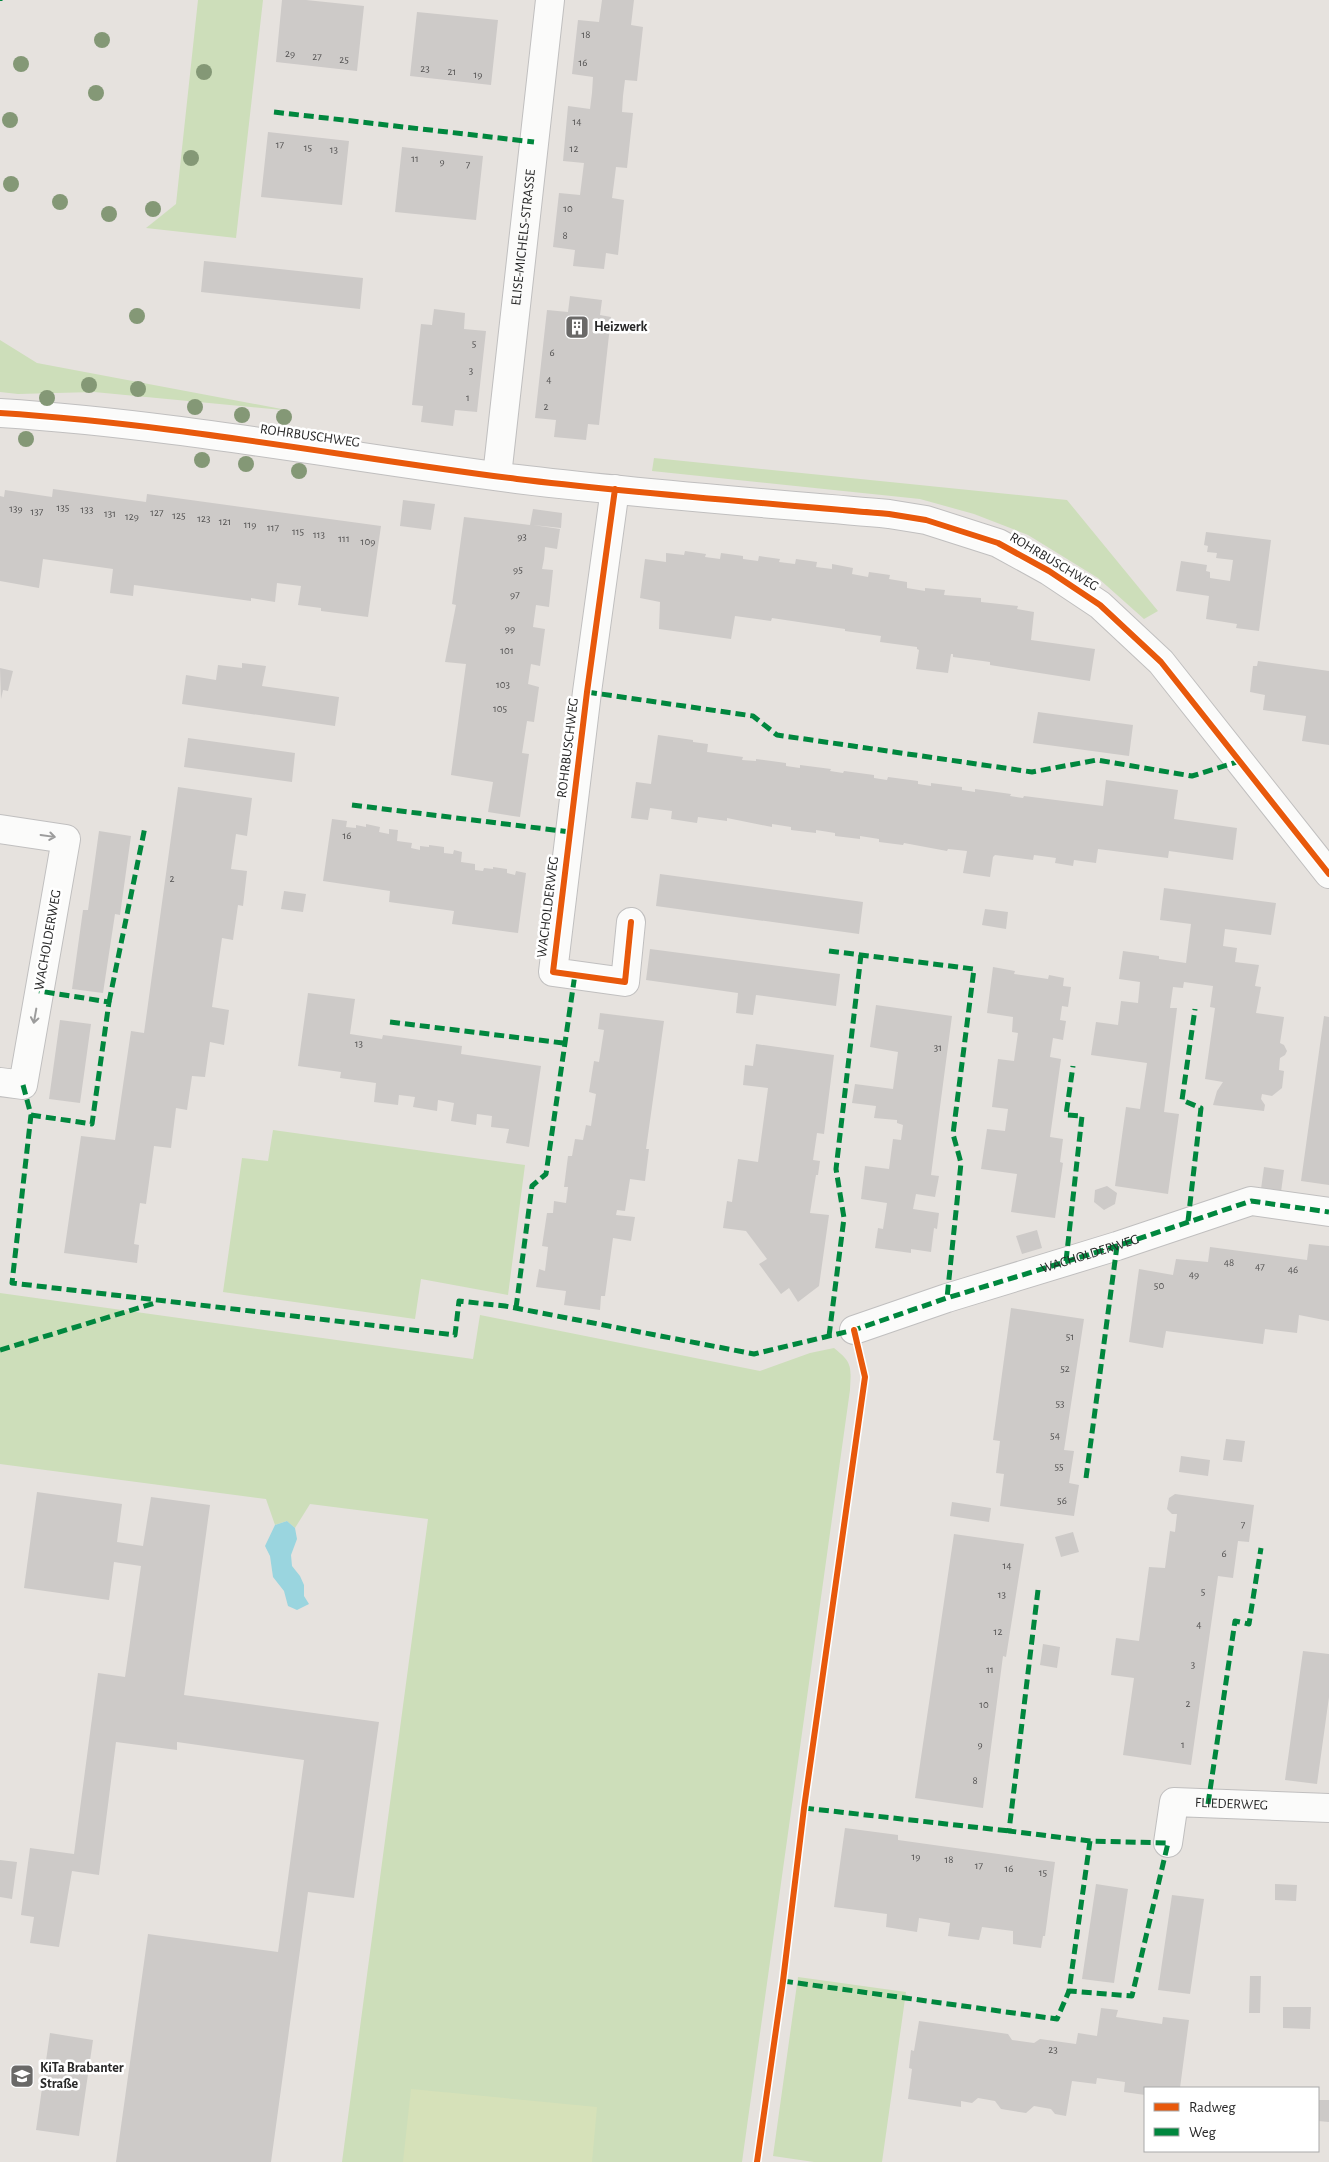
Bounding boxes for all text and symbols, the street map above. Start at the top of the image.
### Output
house number: 18 [582,29,591,40]
house number: 29 [285,48,295,59]
house number: 27 [312,51,322,62]
house number: 25 [339,54,349,65]
house number: 16 [579,57,587,68]
house number: 23 [420,63,430,74]
house number: 21 [448,66,456,77]
house number: 19 [474,69,482,80]
house number: 14 [572,116,582,127]
house number: 17 [276,139,285,150]
house number: 15 [304,142,313,153]
house number: 12 [570,143,578,154]
house number: 13 [330,144,339,155]
house number: 11 [411,153,419,164]
house number: 9 [439,156,445,167]
house number: 7 [466,159,471,170]
street label: ELISE-MICHELS-STRASSE [509,168,538,306]
house number: 10 [563,203,573,214]
house number: 8 [562,230,568,241]
building icon: Heizwerk [564,314,590,340]
place label: Heizwerk [594,320,648,334]
house number: 5 [472,338,477,349]
house number: 6 [549,347,555,358]
house number: 3 [469,365,474,376]
house number: 4 [546,374,552,385]
house number: 1 [466,392,470,403]
house number: 2 [543,401,549,412]
street label: ROHRBUSCHWEG [259,422,361,450]
house number: 135 [57,502,70,513]
house number: 139 [9,503,23,514]
house number: 133 [81,504,94,515]
house number: 137 [31,506,44,517]
house number: 127 [150,507,164,518]
house number: 131 [104,508,116,519]
house number: 125 [172,510,186,521]
house number: 129 [125,511,139,522]
house number: 123 [197,513,211,524]
house number: 121 [219,516,231,527]
house number: 119 [244,519,256,530]
house number: 117 [267,522,279,533]
house number: 115 [292,526,304,537]
house number: 113 [313,529,326,540]
street label: ROHRBUSCHWEG [1007,530,1101,594]
house number: 93 [517,531,527,542]
house number: 111 [338,533,350,544]
house number: 109 [361,536,375,547]
house number: 95 [513,564,523,575]
house number: 97 [510,589,520,600]
house number: 99 [505,623,515,634]
house number: 101 [500,645,514,656]
house number: 103 [496,679,511,690]
street label: ROHRBUSCHWEG [555,697,581,799]
house number: 105 [493,703,507,714]
house number: 16 [343,830,351,841]
one-way arrow [40,832,56,842]
street label: WACHOLDERWEG [535,855,561,959]
house number: 2 [169,873,175,884]
street label: WACHOLDERWEG [32,889,64,991]
one-way arrow [29,1007,39,1023]
house number: 13 [355,1038,364,1049]
house number: 31 [934,1042,942,1053]
street label: WACHOLDERWEG [1039,1232,1141,1276]
house number: 48 [1224,1257,1234,1268]
house number: 47 [1255,1261,1265,1272]
house number: 46 [1288,1264,1298,1275]
house number: 49 [1189,1269,1199,1280]
house number: 50 [1154,1280,1164,1291]
house number: 51 [1066,1331,1074,1342]
house number: 52 [1060,1363,1070,1374]
house number: 53 [1055,1398,1065,1409]
house number: 54 [1050,1430,1060,1441]
house number: 55 [1054,1461,1064,1472]
house number: 56 [1057,1495,1067,1506]
house number: 7 [1241,1519,1246,1530]
house number: 6 [1221,1548,1227,1559]
house number: 14 [1002,1560,1012,1571]
house number: 5 [1201,1586,1206,1597]
house number: 13 [998,1589,1007,1600]
house number: 4 [1196,1619,1202,1630]
house number: 12 [994,1626,1002,1637]
house number: 3 [1191,1659,1196,1670]
house number: 11 [986,1664,994,1675]
house number: 2 [1185,1698,1191,1709]
house number: 10 [979,1699,989,1710]
house number: 9 [977,1739,983,1750]
house number: 1 [1181,1739,1185,1750]
house number: 8 [972,1775,978,1786]
street label: FLIEDERWEG [1195,1796,1268,1813]
house number: 19 [912,1851,920,1862]
house number: 18 [945,1854,954,1865]
house number: 17 [975,1860,984,1871]
house number: 16 [1005,1863,1013,1874]
house number: 15 [1039,1867,1048,1878]
house number: 23 [1048,2044,1058,2055]
place label: KiTa Brabanter Straße [40,2061,124,2091]
school or university icon: KiTa Brabanter Straße [9,2063,35,2089]
legend [1144,2087,1319,2152]
text: Radweg [1189,2100,1236,2115]
text: Weg [1189,2125,1217,2140]

